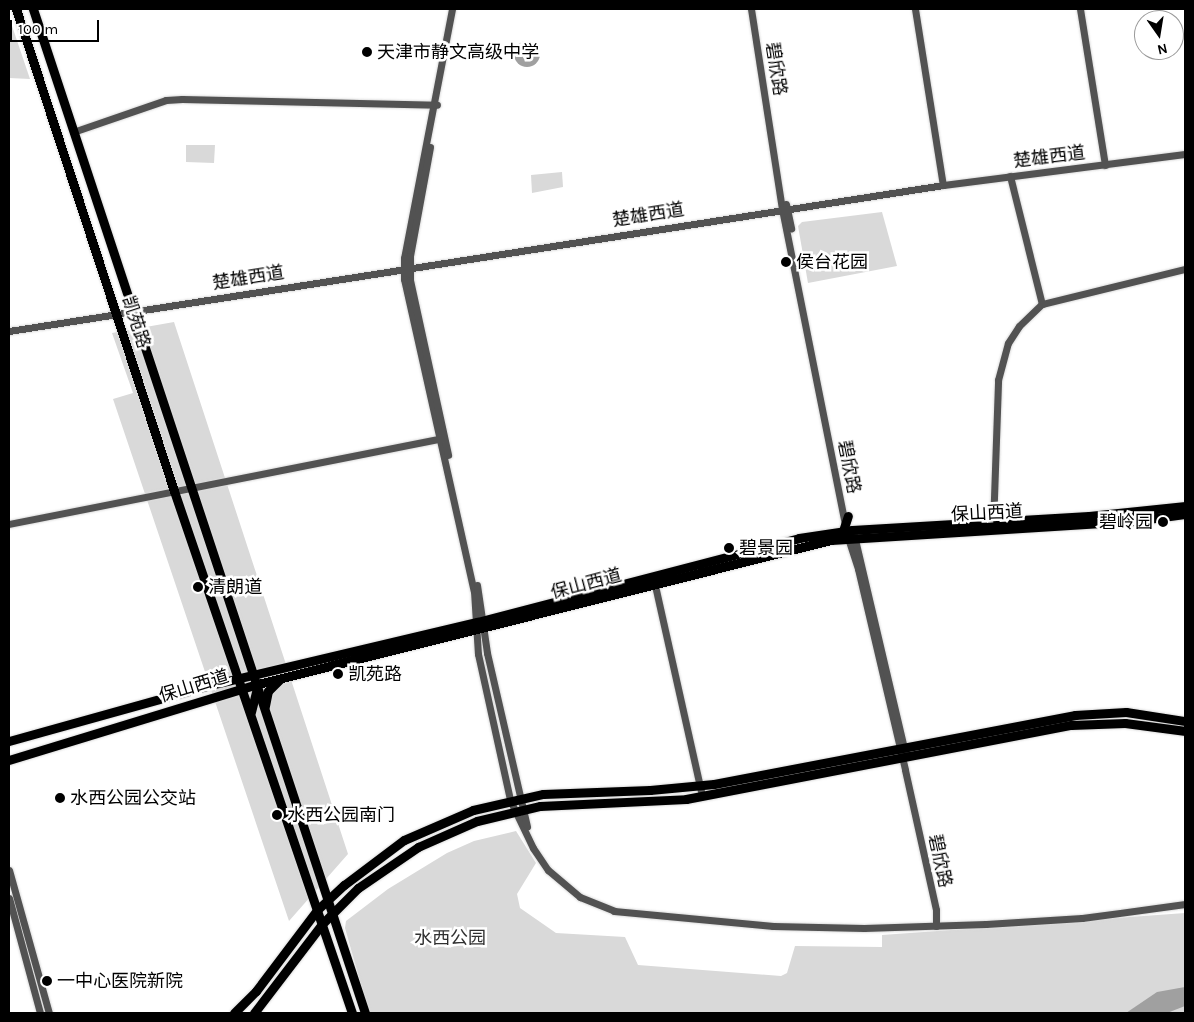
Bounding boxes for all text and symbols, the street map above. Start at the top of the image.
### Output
scale bar [12,10,101,42]
north arrow [1134,10,1184,60]
text: 100 m [18,20,58,38]
text: N [1155,40,1169,59]
place label: 天津市静文高级中学 [377,41,539,63]
street label: 碧欣路 [761,41,791,97]
marker: 天津市静文高级中学 [361,46,373,58]
street label: 楚雄西道 [1012,142,1086,172]
street label: 楚雄西道 [611,199,685,231]
place label: 侯台花园 [796,251,868,273]
marker: 侯台花园 [780,256,792,268]
street label: 楚雄西道 [211,262,285,294]
street label: 凯苑路 [117,293,155,351]
street label: 碧欣路 [833,438,865,496]
street label: 保山西道 [950,500,1024,526]
place label: 碧岭园 [1099,511,1153,533]
marker: 碧岭园 [1157,516,1169,528]
place label: 碧景园 [739,537,793,559]
marker: 碧景园 [723,542,735,554]
street label: 保山西道 [548,564,624,604]
place label: 清朗道 [208,576,262,598]
marker: 清朗道 [192,581,204,593]
place label: 凯苑路 [348,663,402,685]
street label: 保山西道 [156,665,232,707]
marker: 凯苑路 [332,668,344,680]
place label: 水西公园公交站 [70,787,196,809]
marker: 水西公园公交站 [54,792,66,804]
place label: 水西公园南门 [287,804,395,826]
marker: 水西公园南门 [271,809,283,821]
street label: 碧欣路 [924,832,956,890]
park label: 水西公园 [414,927,486,949]
place label: 一中心医院新院 [57,970,183,992]
marker: 一中心医院新院 [41,975,53,987]

